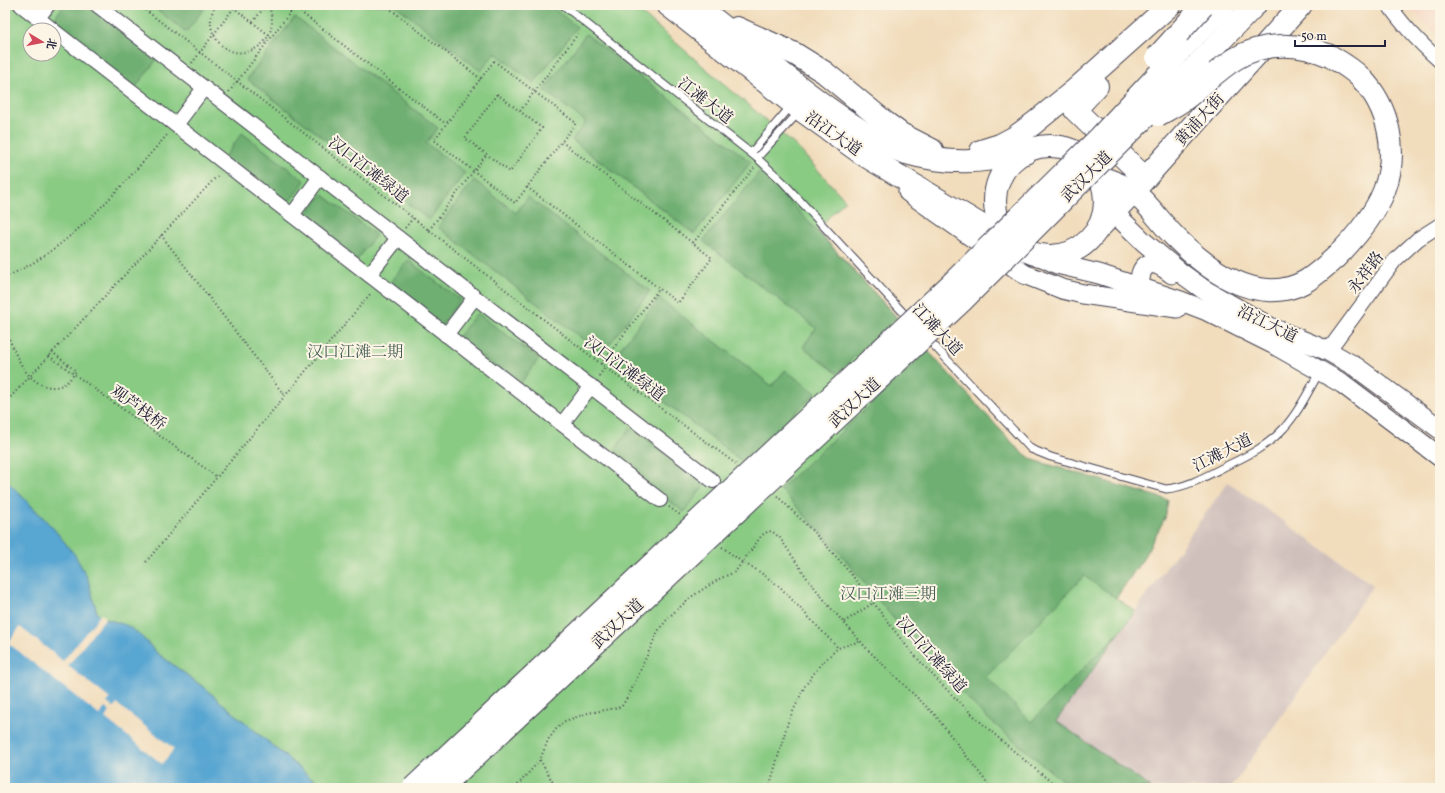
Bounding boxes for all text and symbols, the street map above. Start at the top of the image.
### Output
north arrow [22,22,62,62]
scale bar [1295,22,1385,48]
text: 50 m [1301,29,1327,45]
text: 北 [42,37,59,50]
street label: 江滩大道 [673,73,737,130]
street label: 黄浦大街 [1171,89,1230,151]
street label: 沿江大道 [800,107,865,162]
street label: 汉口江滩绿道 [323,132,412,209]
street label: 武汉大道 [1057,147,1118,208]
street label: 永祥路 [1343,247,1390,299]
street label: 江滩大道 [907,299,966,361]
street label: 沿江大道 [1234,301,1301,349]
street label: 汉口江滩绿道 [579,332,669,407]
park label: 汉口江滩二期 [307,342,403,364]
street label: 武汉大道 [824,374,886,433]
street label: 观芦栈桥 [105,381,170,436]
street label: 江滩大道 [1189,429,1256,478]
park label: 汉口江滩三期 [840,584,936,606]
street label: 武汉大道 [587,595,649,654]
street label: 汉口江滩绿道 [890,612,971,698]

